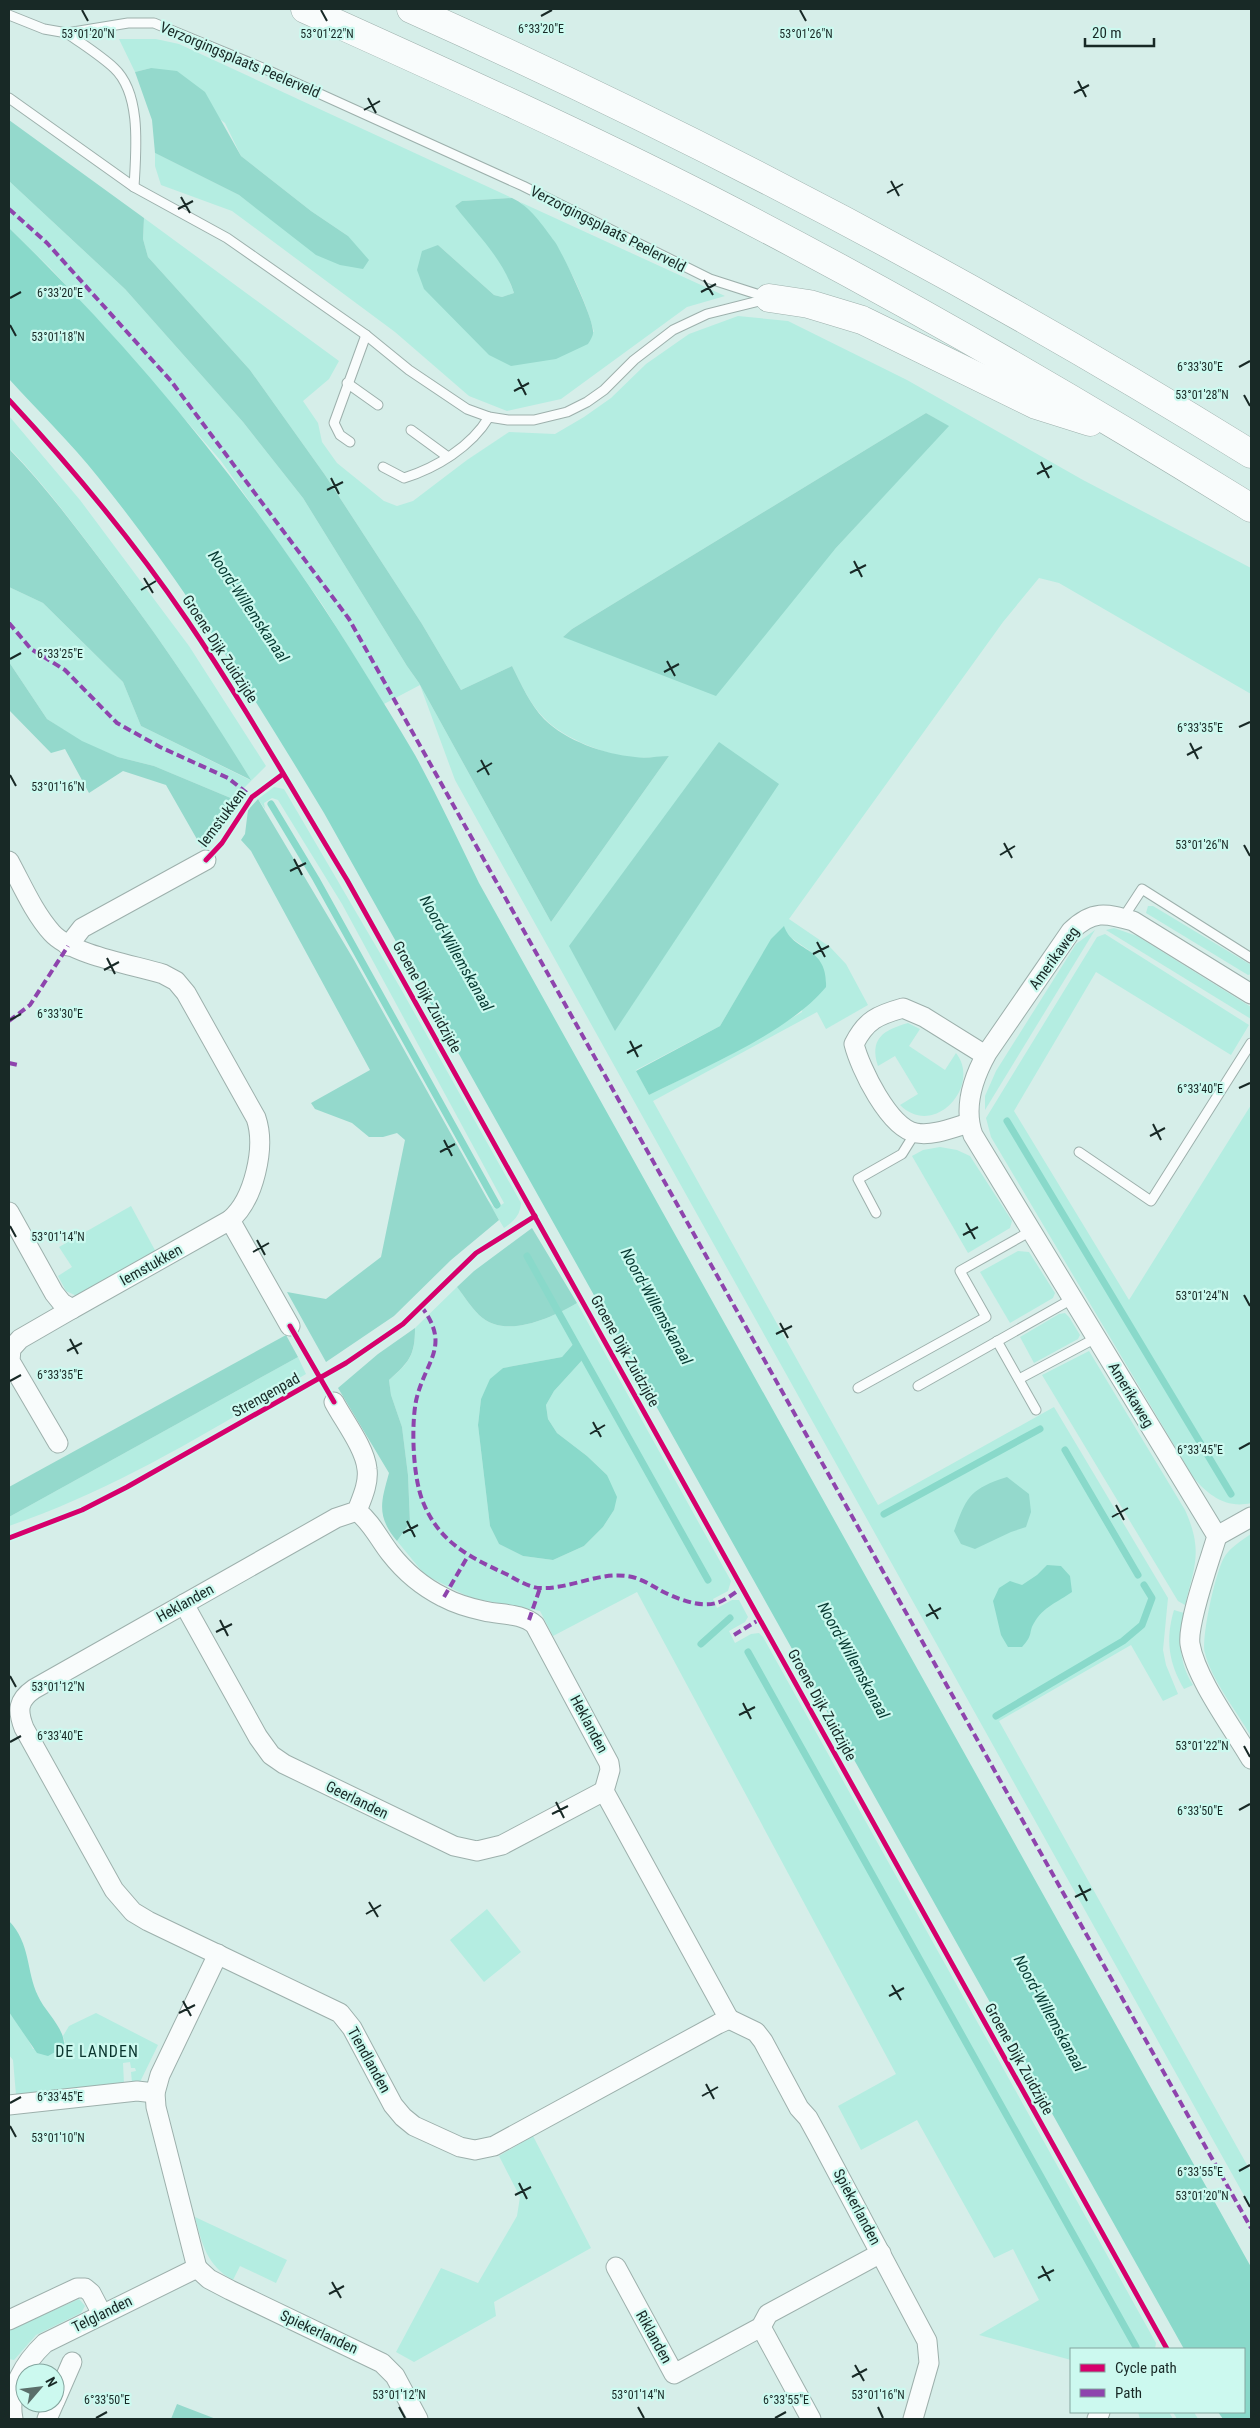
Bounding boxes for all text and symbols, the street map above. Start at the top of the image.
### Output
scale bar [1085,15,1154,47]
street label: Verzorgingsplaats Peelerveld [157,18,323,102]
text: 6°33'20"E [518,22,564,36]
text: 20 m [1092,24,1122,42]
text: 53°01'20"N [61,27,115,41]
text: 53°01'22"N [300,27,354,41]
text: 53°01'26"N [779,27,833,41]
street label: Verzorgingsplaats Peelerveld [527,182,689,276]
text: 6°33'20"E [37,286,83,300]
text: 53°01'18"N [31,330,85,344]
text: 6°33'30"E [1177,360,1223,374]
text: 53°01'28"N [1175,388,1229,402]
water label: Noord-Willemskanaal [204,547,293,666]
street label: Groene Dijk Zuidzijde [178,592,262,706]
text: 6°33'25"E [37,647,83,661]
text: 6°33'35"E [1177,721,1223,735]
text: 53°01'16"N [31,780,85,794]
street label: Iemstukken [194,785,250,851]
text: 53°01'26"N [1175,838,1229,852]
water label: Noord-Willemskanaal [416,892,498,1015]
street label: Amerikaweg [1025,923,1083,993]
street label: Groene Dijk Zuidzijde [389,938,465,1056]
text: 6°33'30"E [37,1007,83,1021]
text: 6°33'40"E [1177,1082,1223,1096]
text: 53°01'14"N [31,1230,85,1244]
street label: Iemstukken [117,1241,185,1289]
water label: Noord-Willemskanaal [617,1245,697,1368]
text: 53°01'24"N [1175,1289,1229,1303]
street label: Groene Dijk Zuidzijde [587,1292,663,1410]
street label: Amerikaweg [1104,1359,1158,1431]
text: 6°33'35"E [37,1368,83,1382]
street label: Strengenpad [229,1369,303,1421]
text: 6°33'45"E [1177,1443,1223,1457]
street label: Heklanden [153,1580,217,1626]
water label: Noord-Willemskanaal [814,1599,894,1722]
street label: Groene Dijk Zuidzijde [784,1646,860,1764]
text: 53°01'12"N [31,1680,85,1694]
street label: Heklanden [566,1692,612,1756]
text: 6°33'40"E [37,1729,83,1743]
text: 53°01'22"N [1175,1739,1229,1753]
street label: Geerlanden [323,1777,391,1823]
text: 6°33'50"E [1177,1804,1223,1818]
water label: Noord-Willemskanaal [1010,1952,1090,2075]
street label: Groene Dijk Zuidzijde [981,2000,1057,2118]
street label: Tiendlanden [344,2024,394,2096]
district label: DE LANDEN [55,2042,139,2061]
text: 6°33'45"E [37,2090,83,2104]
text: 53°01'10"N [31,2131,85,2145]
text: 6°33'55"E [1177,2165,1223,2179]
street label: Spiekerlanden [829,2166,885,2248]
text: 53°01'20"N [1175,2189,1229,2203]
street label: Telglanden [69,2292,135,2336]
street label: Spiekerlanden [277,2306,361,2358]
street label: Riklanden [632,2307,676,2367]
legend [1070,2348,1245,2413]
text: Cycle path [1115,2359,1177,2377]
north arrow [15,2363,65,2413]
text: N [42,2374,61,2389]
text: Path [1115,2384,1142,2402]
text: 53°01'12"N [372,2388,426,2402]
text: 53°01'14"N [611,2388,665,2402]
text: 53°01'16"N [851,2388,905,2402]
text: 6°33'50"E [84,2393,130,2407]
text: 6°33'55"E [763,2393,809,2407]

